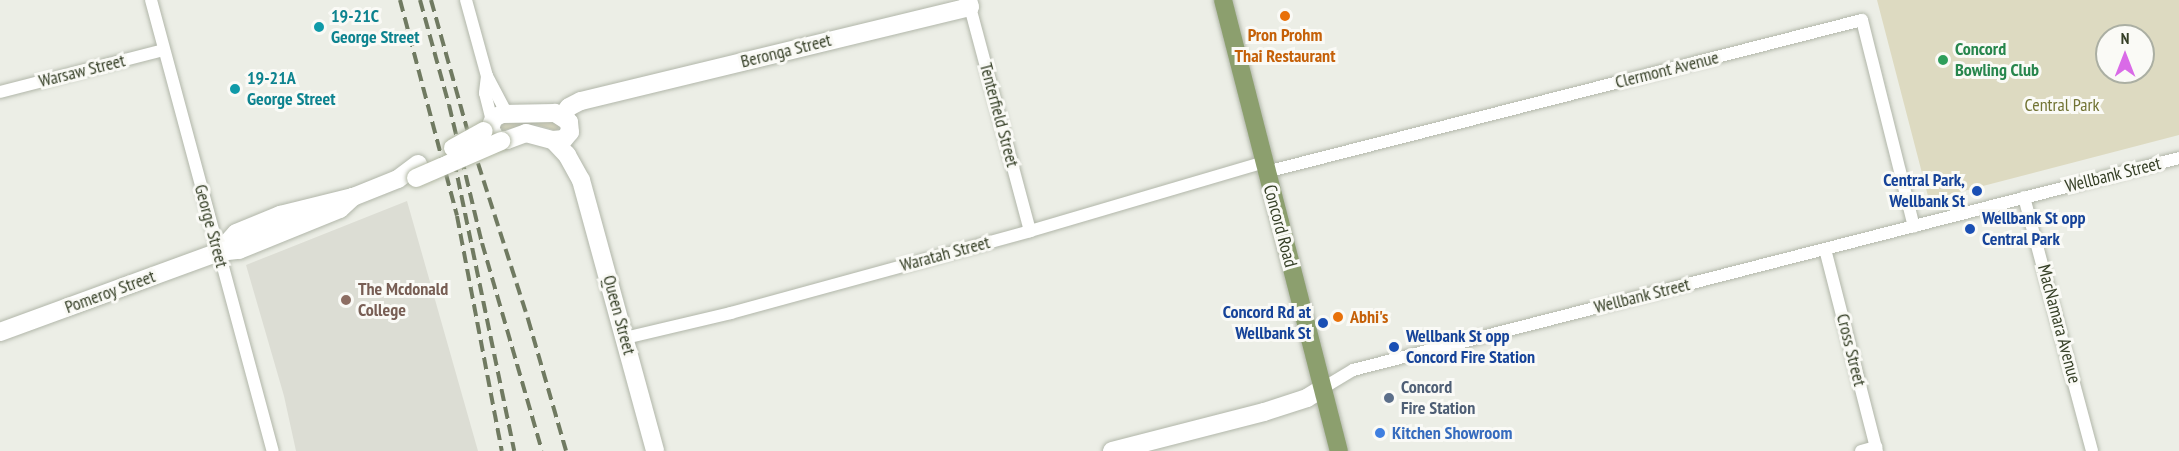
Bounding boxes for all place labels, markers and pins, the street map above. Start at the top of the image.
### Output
place label: 19-21C George Street [331,6,419,48]
marker: Pron Prohm Thai Restaurant [1278,9,1292,23]
marker: 19-21C George Street [312,20,326,34]
place label: Pron Prohm Thai Restaurant [1235,25,1335,68]
place label: Concord Bowling Club [1955,39,2039,82]
marker: Concord Bowling Club [1936,53,1950,67]
place label: 19-21A George Street [247,68,335,110]
marker: 19-21A George Street [228,82,242,96]
place label: Central Park, Wellbank St [1883,170,1965,213]
marker: Central Park, Wellbank St [1970,184,1984,198]
place label: Wellbank St opp Central Park [1982,208,2086,250]
marker: Wellbank St opp Central Park [1963,222,1977,236]
place label: The Mcdonald College [358,279,448,322]
marker: The Mcdonald College [339,293,353,307]
place label: Concord Rd at Wellbank St [1223,302,1311,344]
place label: Abhi's [1350,306,1388,328]
marker: Abhi's [1331,310,1345,324]
marker: Concord Rd at Wellbank St [1316,316,1330,330]
place label: Wellbank St opp Concord Fire Station [1406,326,1535,368]
marker: Wellbank St opp Concord Fire Station [1387,340,1401,354]
place label: Concord Fire Station [1401,377,1475,420]
marker: Concord Fire Station [1382,391,1396,405]
place label: Kitchen Showroom [1392,422,1512,444]
marker: Kitchen Showroom [1373,426,1387,440]

